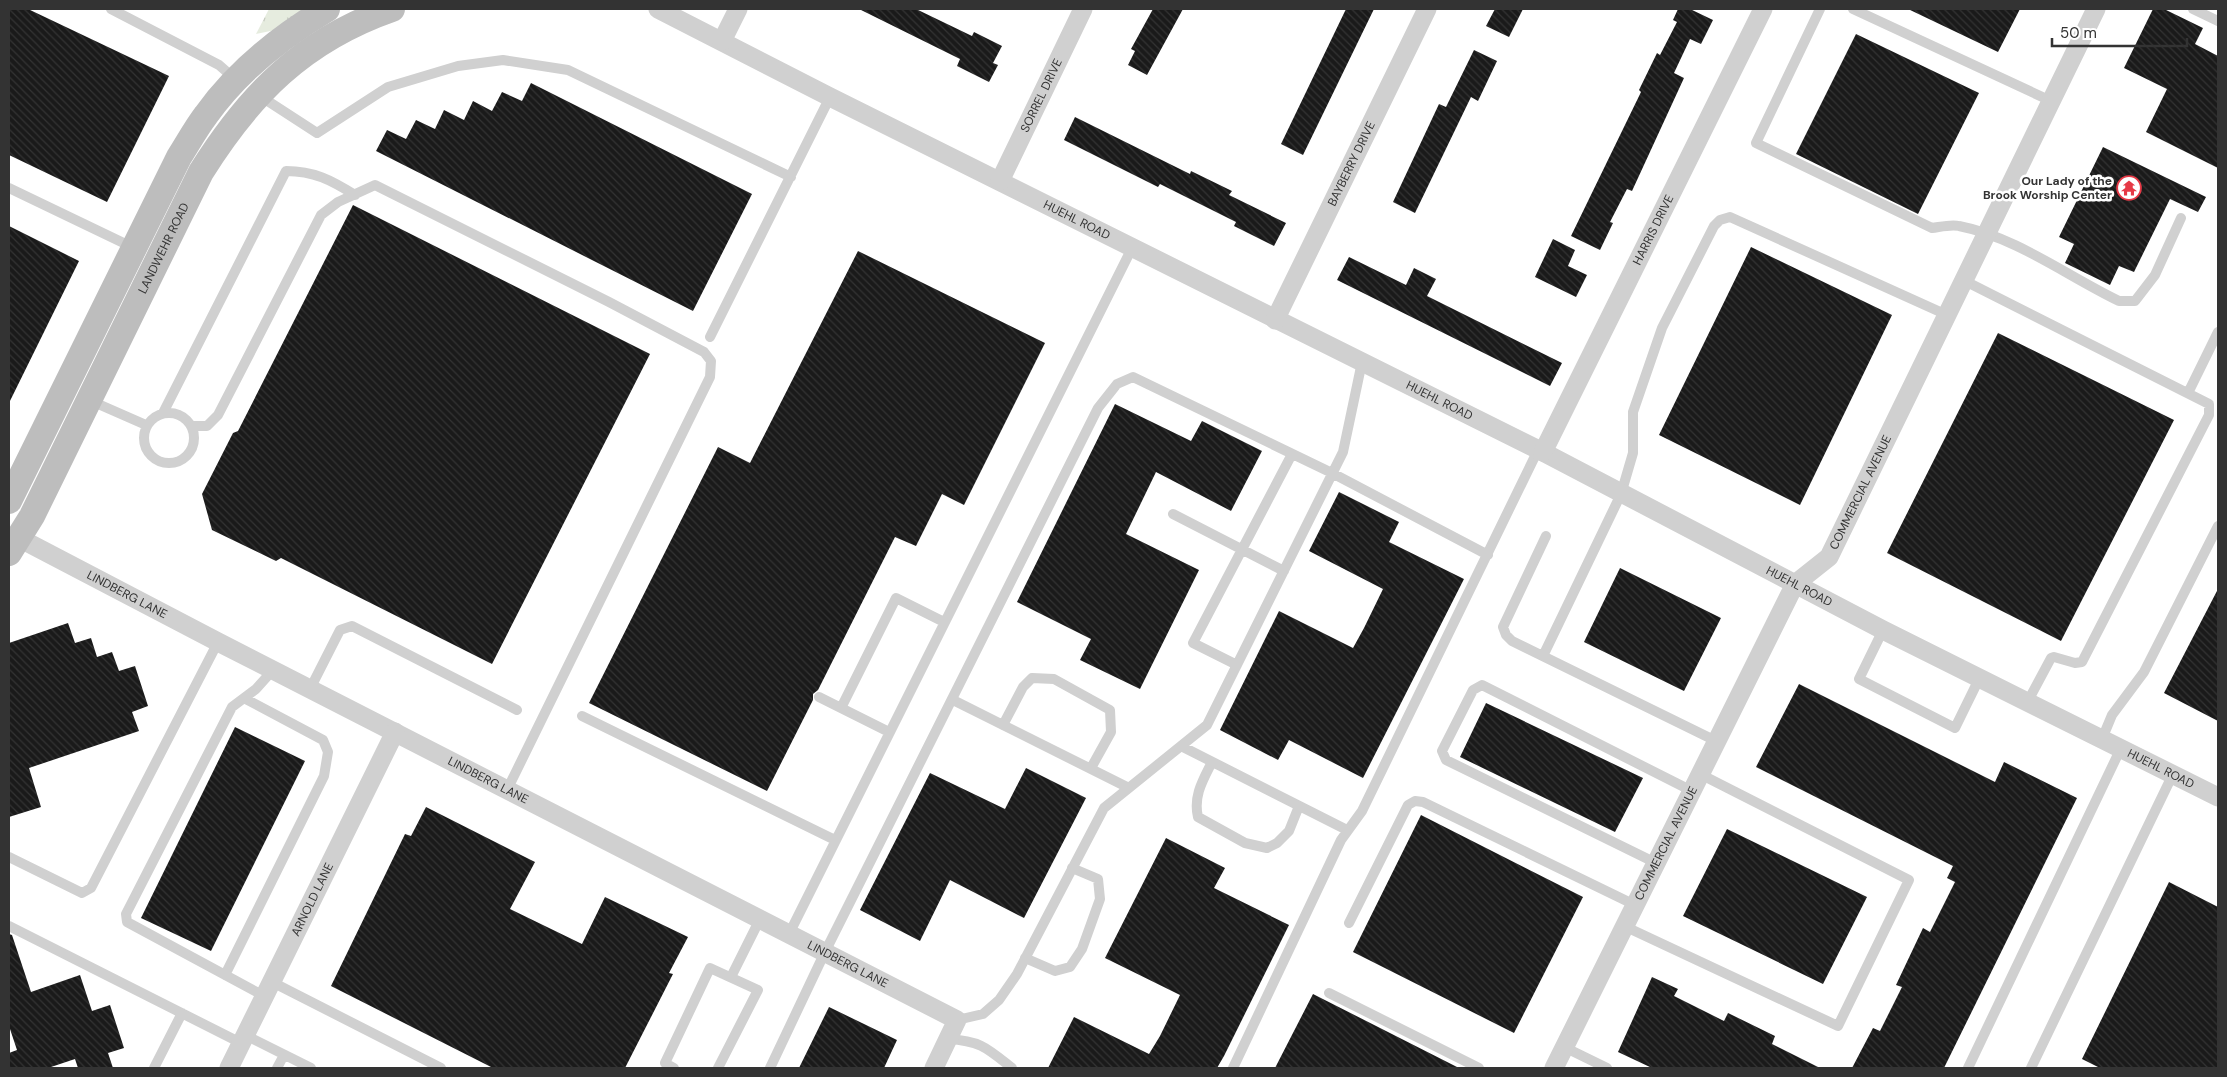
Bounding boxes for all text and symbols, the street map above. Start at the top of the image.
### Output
scale bar [2052,15,2187,47]
text: 50 m [2060,23,2097,43]
street label: SORREL DRIVE [1017,56,1066,135]
street label: BAYBERRY DRIVE [1324,118,1379,209]
place label: Our Lady of the Brook Worship Center [1983,173,2112,203]
temple icon: Our Lady of the Brook Worship Center [2116,175,2142,201]
street label: HARRIS DRIVE [1629,192,1678,268]
street label: HUEHL ROAD [1041,197,1113,243]
street label: LANDWEHR ROAD [134,200,193,296]
street label: HUEHL ROAD [1403,377,1476,424]
street label: COMMERCIAL AVENUE [1826,432,1895,552]
street label: HUEHL ROAD [1763,562,1835,610]
street label: LINDBERG LANE [84,567,170,622]
street label: HUEHL ROAD [2125,745,2197,792]
street label: LINDBERG LANE [445,753,531,808]
street label: COMMERCIAL AVENUE [1631,783,1701,903]
street label: ARNOLD LANE [287,860,337,939]
street label: LINDBERG LANE [805,937,891,992]

